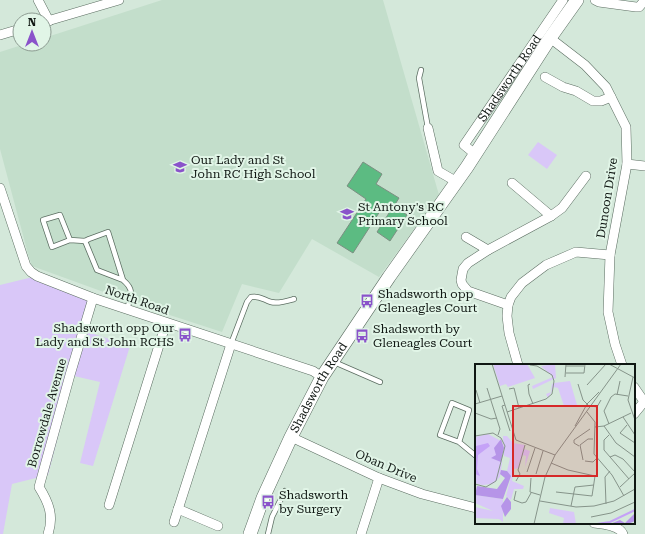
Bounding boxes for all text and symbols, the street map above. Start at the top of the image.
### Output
north arrow [12,12,52,52]
text: N [28,16,37,29]
street label: Shadsworth Road [475,32,544,124]
place label: Our Lady and St John RC High School [191,153,316,181]
street label: Dunoon Drive [594,156,620,239]
school or university icon: Our Lady and St John RC High School [172,159,188,175]
place label: St Antony's RC Primary School [358,200,448,228]
school or university icon: St Antony's RC Primary School [339,206,355,222]
street label: North Road [103,283,171,318]
place label: Shadsworth opp Gleneagles Court [378,287,478,315]
bus stop icon: Shadsworth opp Gleneagles Court [359,293,375,309]
place label: Shadsworth opp Our Lady and St John RCHS [35,321,174,349]
place label: Shadsworth by Gleneagles Court [373,322,473,350]
bus stop icon: Shadsworth opp Our Lady and St John RCHS [177,327,193,343]
bus stop icon: Shadsworth by Gleneagles Court [354,328,370,344]
street label: Shadsworth Road [287,340,350,435]
street label: Borrowdale Avenue [25,357,69,469]
inset map [475,364,635,524]
street label: Oban Drive [353,447,419,485]
place label: Shadsworth by Surgery [279,488,349,516]
bus stop icon: Shadsworth by Surgery [260,494,276,510]

